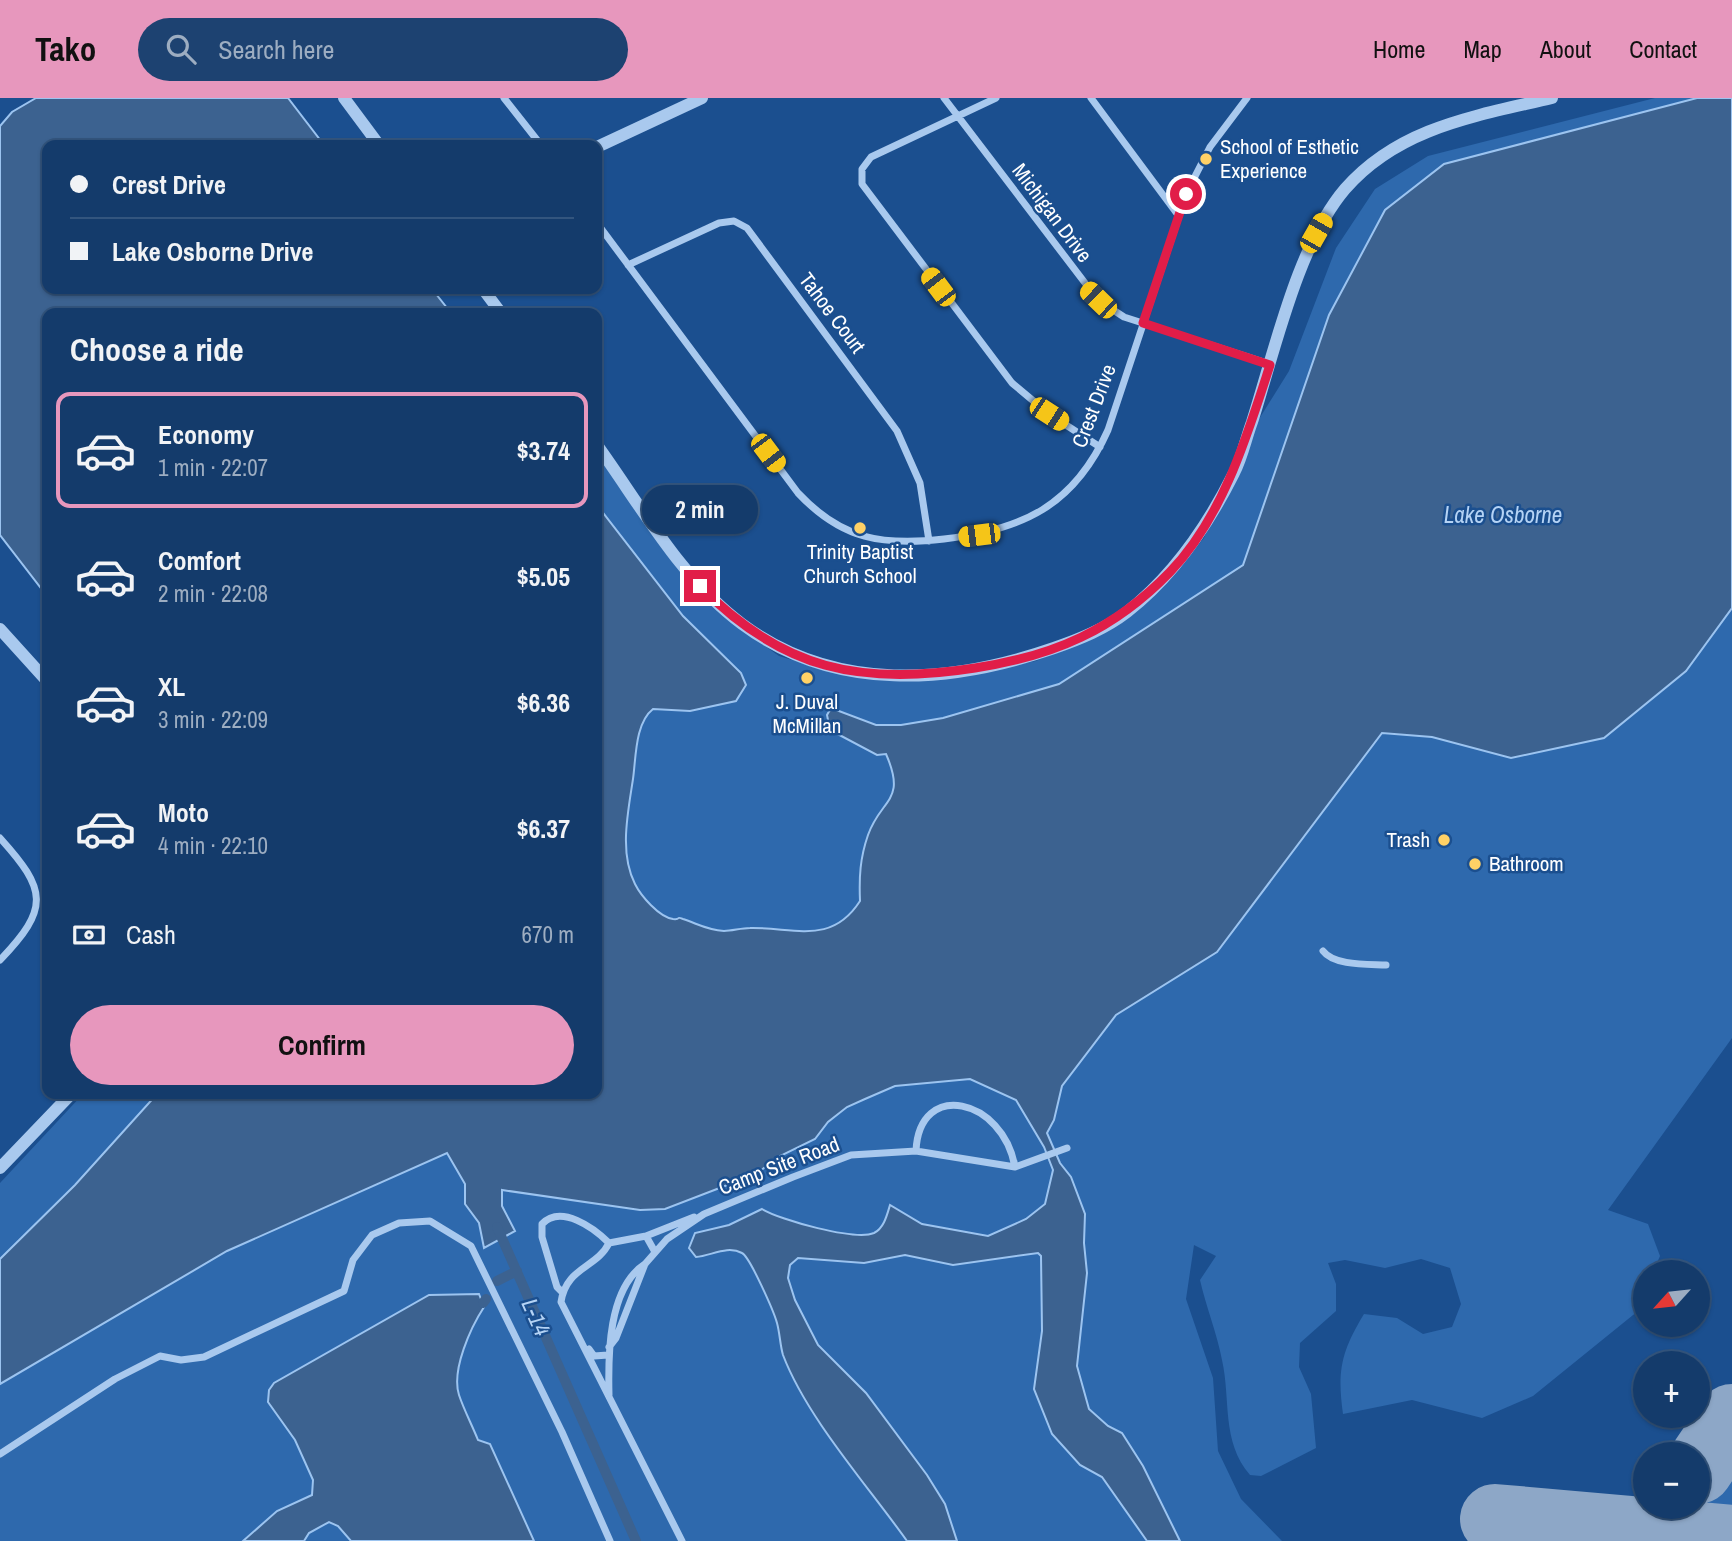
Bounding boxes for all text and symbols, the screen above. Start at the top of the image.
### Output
search box [138,18,628,81]
text: Tako [35,27,96,71]
icon: search [162,30,200,68]
text: Search here [218,32,334,67]
text: Home [1373,33,1425,65]
text: Map [1463,33,1502,65]
text: About [1540,33,1591,65]
text: Contact [1629,33,1697,65]
place label: School of Esthetic Experience [1220,132,1359,185]
marker: School of Esthetic Experience [1198,151,1214,167]
street label: Michigan Drive [1006,157,1099,268]
text: Crest Drive [112,167,226,202]
route start [1170,178,1202,210]
car [1297,210,1336,256]
text: Lake Osborne Drive [112,234,313,269]
car [917,264,960,310]
street label: Tahoe Court [792,266,872,359]
car [1076,278,1121,322]
text: Choose a ride [70,328,244,371]
street label: Crest Drive [1064,360,1123,452]
car [1026,394,1073,434]
text: Economy [158,417,254,452]
icon: car [74,419,137,482]
car [747,430,790,476]
text: $3.74 [517,433,570,468]
text: 1 min · 22:07 [158,452,268,483]
callout: 2 min [642,484,758,533]
text: 2 min [675,494,725,525]
water label: Lake Osborne [1444,499,1562,530]
marker: Trinity Baptist Church School [852,520,868,536]
car [957,522,1002,548]
place label: Trinity Baptist Church School [804,537,916,590]
text: Comfort [158,543,241,578]
icon: car [74,545,137,608]
text: $5.05 [517,559,570,594]
route end [684,570,716,602]
text: 2 min · 22:08 [158,578,268,609]
text: XL [158,669,185,704]
marker: J. Duval McMillan [799,670,815,686]
icon: car [74,671,137,734]
text: $6.36 [517,685,570,720]
place label: J. Duval McMillan [773,687,841,740]
text: 3 min · 22:09 [158,704,268,735]
text: Moto [158,795,209,830]
icon: car [74,797,137,860]
text: $6.37 [517,811,570,846]
place label: Trash [1387,825,1430,854]
text: 4 min · 22:10 [158,830,268,861]
marker: Trash [1436,832,1452,848]
place label: Bathroom [1489,849,1564,878]
marker: Bathroom [1467,856,1483,872]
icon: cash [70,916,108,954]
text: Cash [126,917,176,952]
text: 670 m [522,919,574,950]
button: Confirm [70,1005,574,1085]
street label: Camp Site Road [714,1129,843,1202]
north arrow [1633,1260,1710,1337]
map controls [1633,1260,1710,1519]
water label: L-14 [515,1293,558,1341]
button: + [1633,1351,1710,1428]
button: − [1633,1442,1710,1519]

